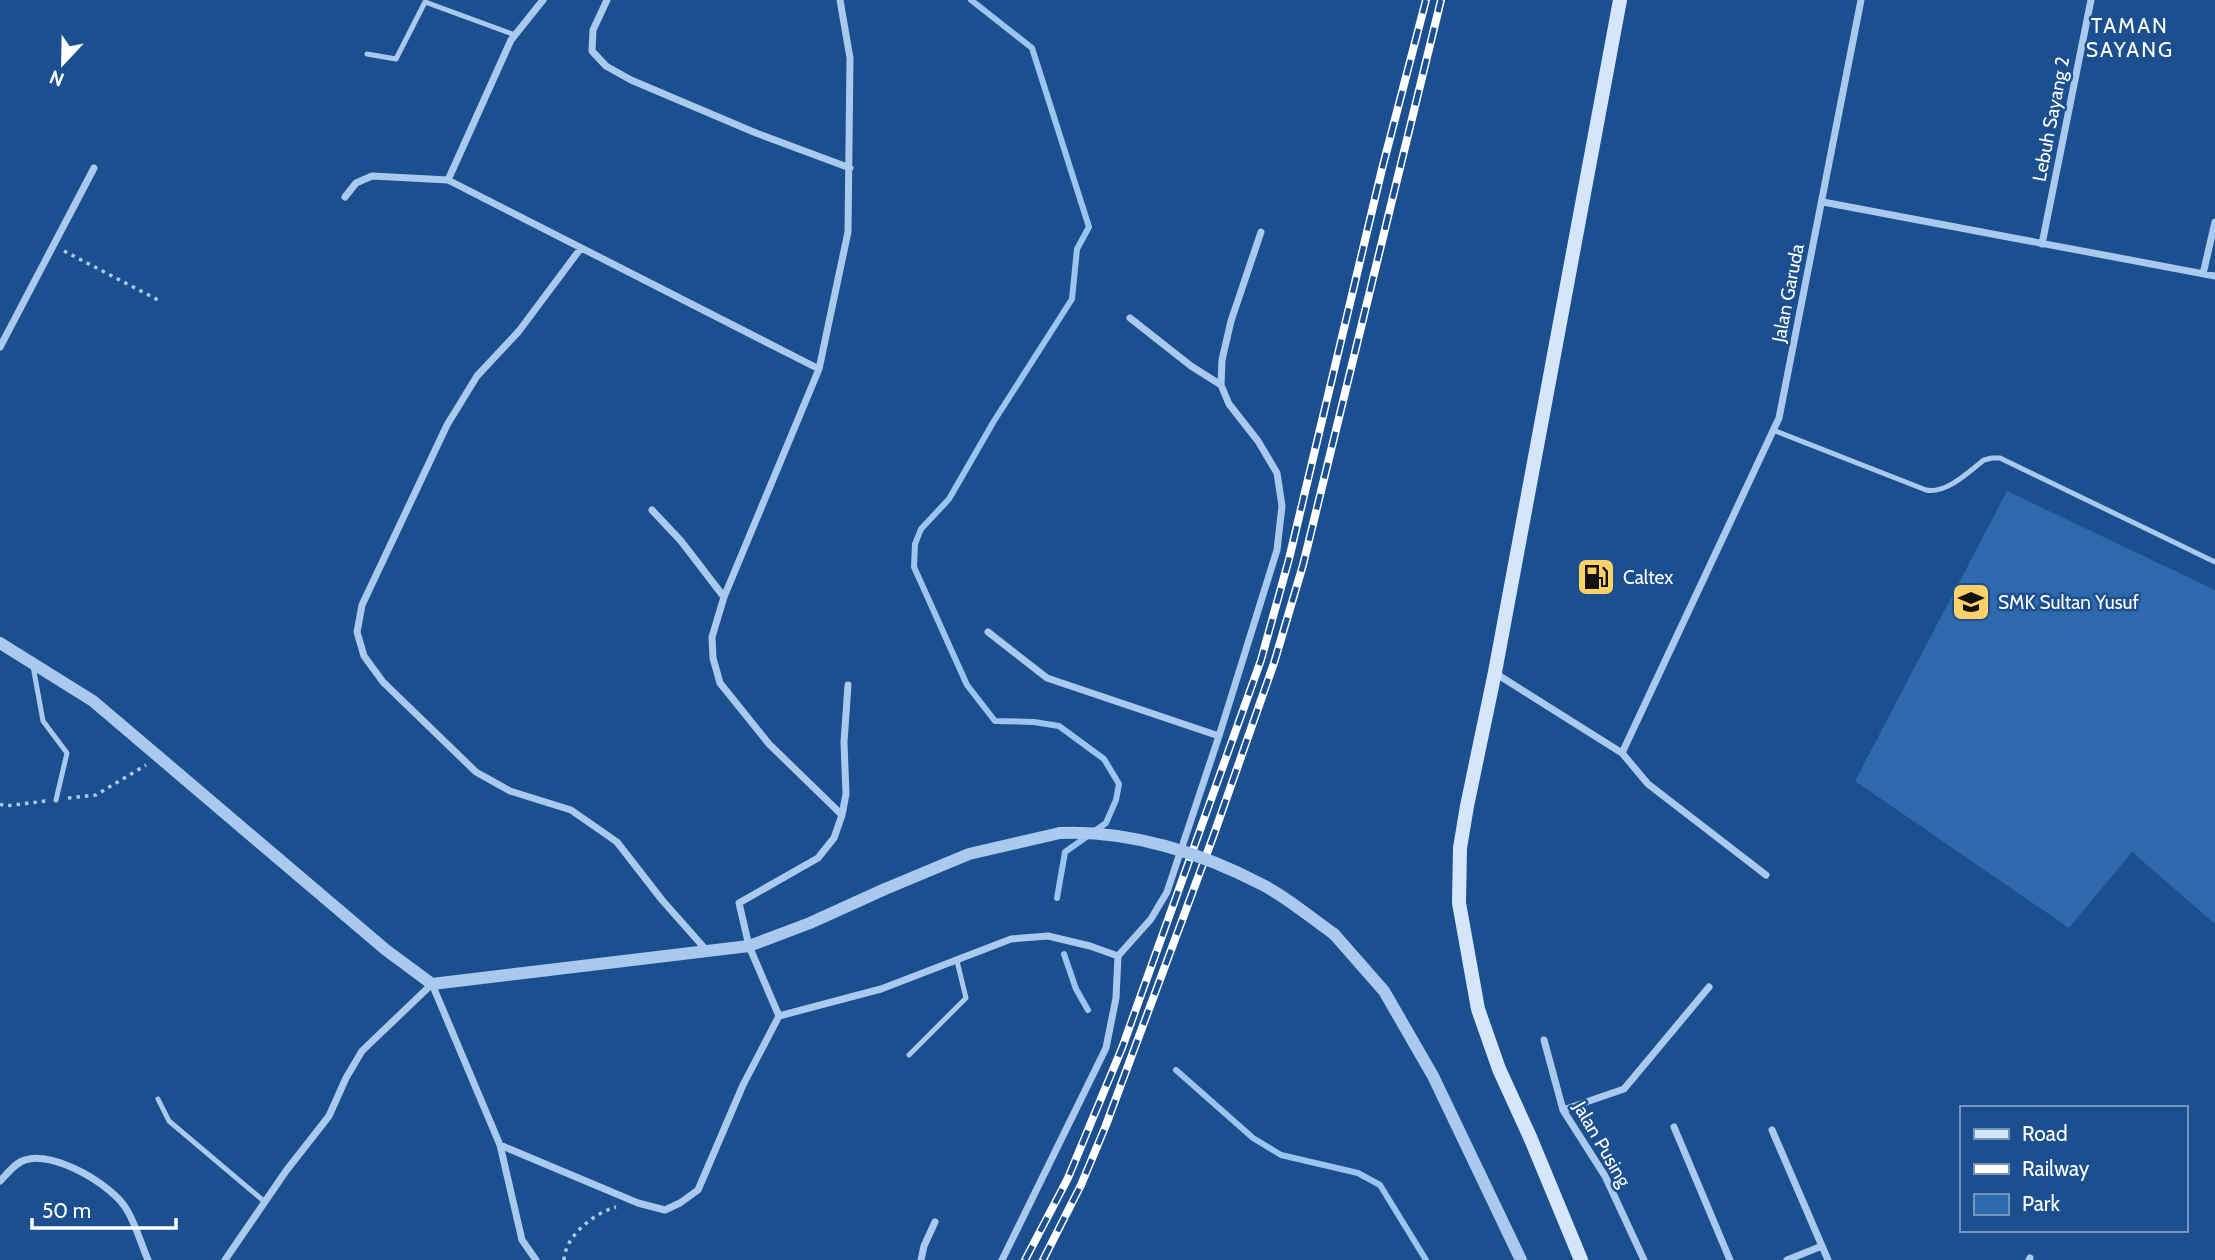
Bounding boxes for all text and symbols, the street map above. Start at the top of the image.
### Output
district label: TAMAN SAYANG [2086,13,2174,62]
north arrow [28,28,98,98]
street label: Lebuh Sayang 2 [2028,55,2074,183]
text: N [46,65,67,91]
street label: Jalan Garuda [1767,242,1809,345]
fuel station icon: Caltex [1575,556,1617,598]
place label: Caltex [1623,566,1673,589]
school or university icon: SMK Sultan Yusuf [1950,581,1992,623]
place label: SMK Sultan Yusuf [1998,591,2140,614]
street label: Jalan Pusing [1568,1096,1636,1191]
legend [1960,1106,2187,1232]
text: Road [2022,1121,2068,1146]
text: Railway [2022,1156,2090,1181]
scale bar [32,1186,175,1230]
text: Park [2022,1191,2060,1216]
text: 50 m [42,1198,91,1223]

